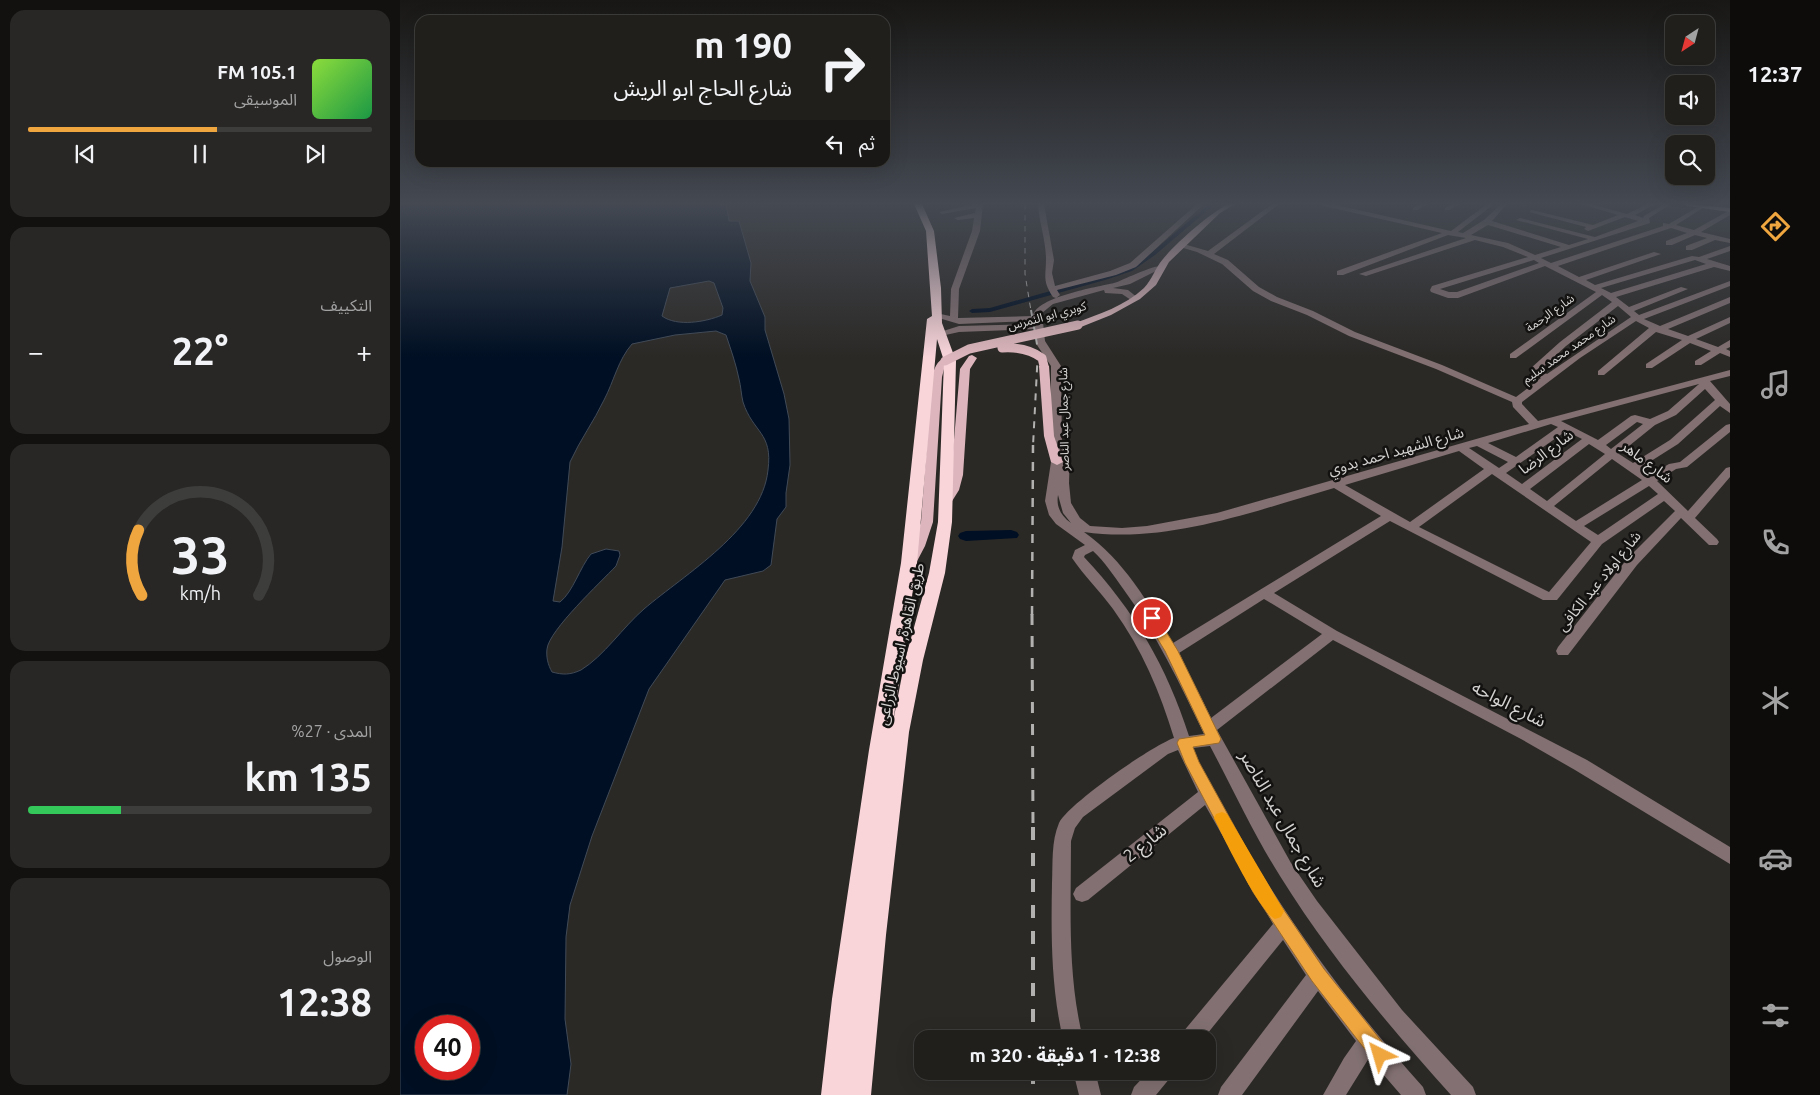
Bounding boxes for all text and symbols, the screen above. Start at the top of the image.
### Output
north arrow [1665,15,1715,65]
map controls [1665,15,1715,185]
text: 190 m [694,25,792,65]
icon: right [810,35,875,100]
text: 105.1 FM [217,61,297,83]
text: 12:37 [1747,61,1803,86]
text: شارع الحاج ابو الريش [614,75,792,100]
button: sound [1665,75,1715,125]
text: الموسيقى [234,90,297,108]
icon: left [821,130,849,158]
text: ثم [859,132,875,154]
button: search [1665,135,1715,185]
icon: previous [71,140,99,168]
icon: pause [186,140,214,168]
icon: next [301,140,329,168]
icon: directions [1758,209,1793,244]
street label: شارع الرحمة [1523,291,1578,336]
text: التكييف [320,296,372,314]
street label: كوبري ابو النمرس [1006,298,1090,336]
street label: شارع محمد محمد سليم [1520,312,1619,388]
text: 22° [172,330,228,372]
text: − [28,336,44,367]
text: + [356,336,372,367]
street label: شارع جمال عبد الناصر [1056,367,1074,472]
icon: music [1758,367,1793,402]
street label: شارع الشهيد احمد بدوي [1326,423,1467,482]
street label: شارع الرضا [1515,426,1579,481]
street label: شارع ماهر [1615,436,1676,490]
icon: phone [1758,525,1793,560]
text: 33 [171,526,229,584]
street label: شارع اولاد عبد الكافى [1553,527,1647,637]
street label: طريق القاهرة, اسيوط الزراعى [874,561,929,727]
text: km/h [179,583,221,603]
pin [1131,597,1173,639]
icon: arrive [1138,604,1166,632]
street label: شارع الواحه [1467,676,1550,735]
icon: climate [1758,683,1793,718]
text: المدى · 27% [291,722,372,740]
street label: شارع جمال عبد الناصر [1232,746,1331,893]
text: 135 km [245,756,372,798]
street label: شارع 2 [1119,819,1173,869]
icon: car [1758,841,1793,876]
text: الوصول [323,947,372,965]
text: 12:38 [277,981,372,1023]
icon: filters [1758,998,1793,1033]
speed limit sign: 40 [415,1015,480,1080]
position arrow [1353,1028,1405,1080]
text: 12:38 · 1 دقيقة · 320 m [969,1044,1161,1066]

